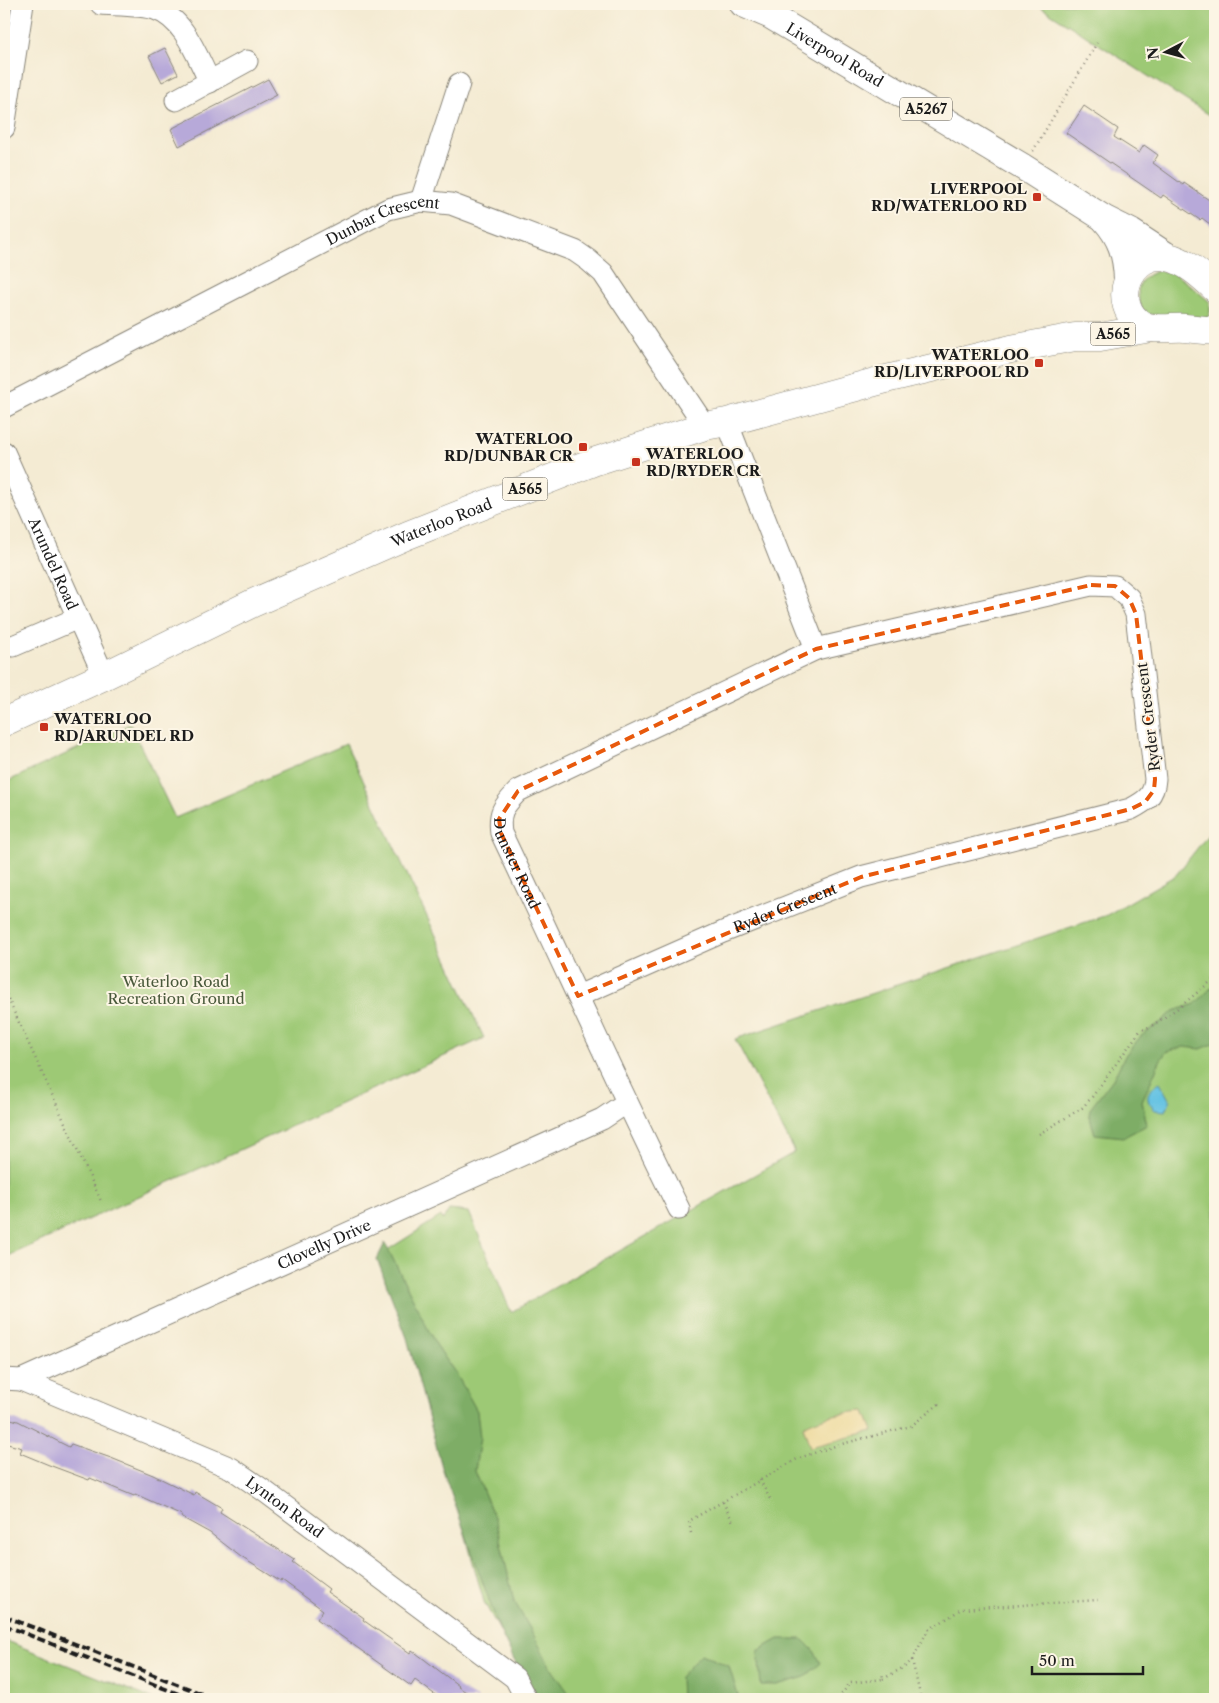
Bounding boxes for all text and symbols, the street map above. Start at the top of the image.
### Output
street label: Liverpool Road [783,18,887,91]
north arrow [1142,28,1192,78]
text: N [1143,46,1163,60]
road number: A5267 [900,98,952,120]
place label: LIVERPOOL RD/WATERLOO RD [871,179,1028,215]
street label: Dunbar Crescent [323,191,441,249]
marker: LIVERPOOL RD/WATERLOO RD [1031,191,1043,203]
road number: A565 [1090,322,1136,346]
place label: WATERLOO RD/LIVERPOOL RD [874,345,1029,381]
marker: WATERLOO RD/LIVERPOOL RD [1033,357,1045,369]
place label: WATERLOO RD/DUNBAR CR [444,429,574,465]
marker: WATERLOO RD/DUNBAR CR [577,441,589,453]
place label: WATERLOO RD/RYDER CR [645,444,762,480]
marker: WATERLOO RD/RYDER CR [630,456,642,468]
road number: A565 [502,478,548,500]
street label: Waterloo Road [387,493,495,551]
street label: Arundel Road [24,513,83,613]
street label: Ryder Crescent [1132,661,1164,773]
place label: WATERLOO RD/ARUNDEL RD [53,709,194,745]
marker: WATERLOO RD/ARUNDEL RD [38,721,50,733]
street label: Dunster Road [491,817,545,912]
street label: Ryder Crescent [730,878,840,936]
park label: Waterloo Road Recreation Ground [107,972,245,1008]
street label: Clovelly Drive [274,1215,374,1273]
street label: Lynton Road [242,1472,327,1541]
scale bar [1032,1643,1143,1675]
text: 50 m [1039,1651,1075,1670]

